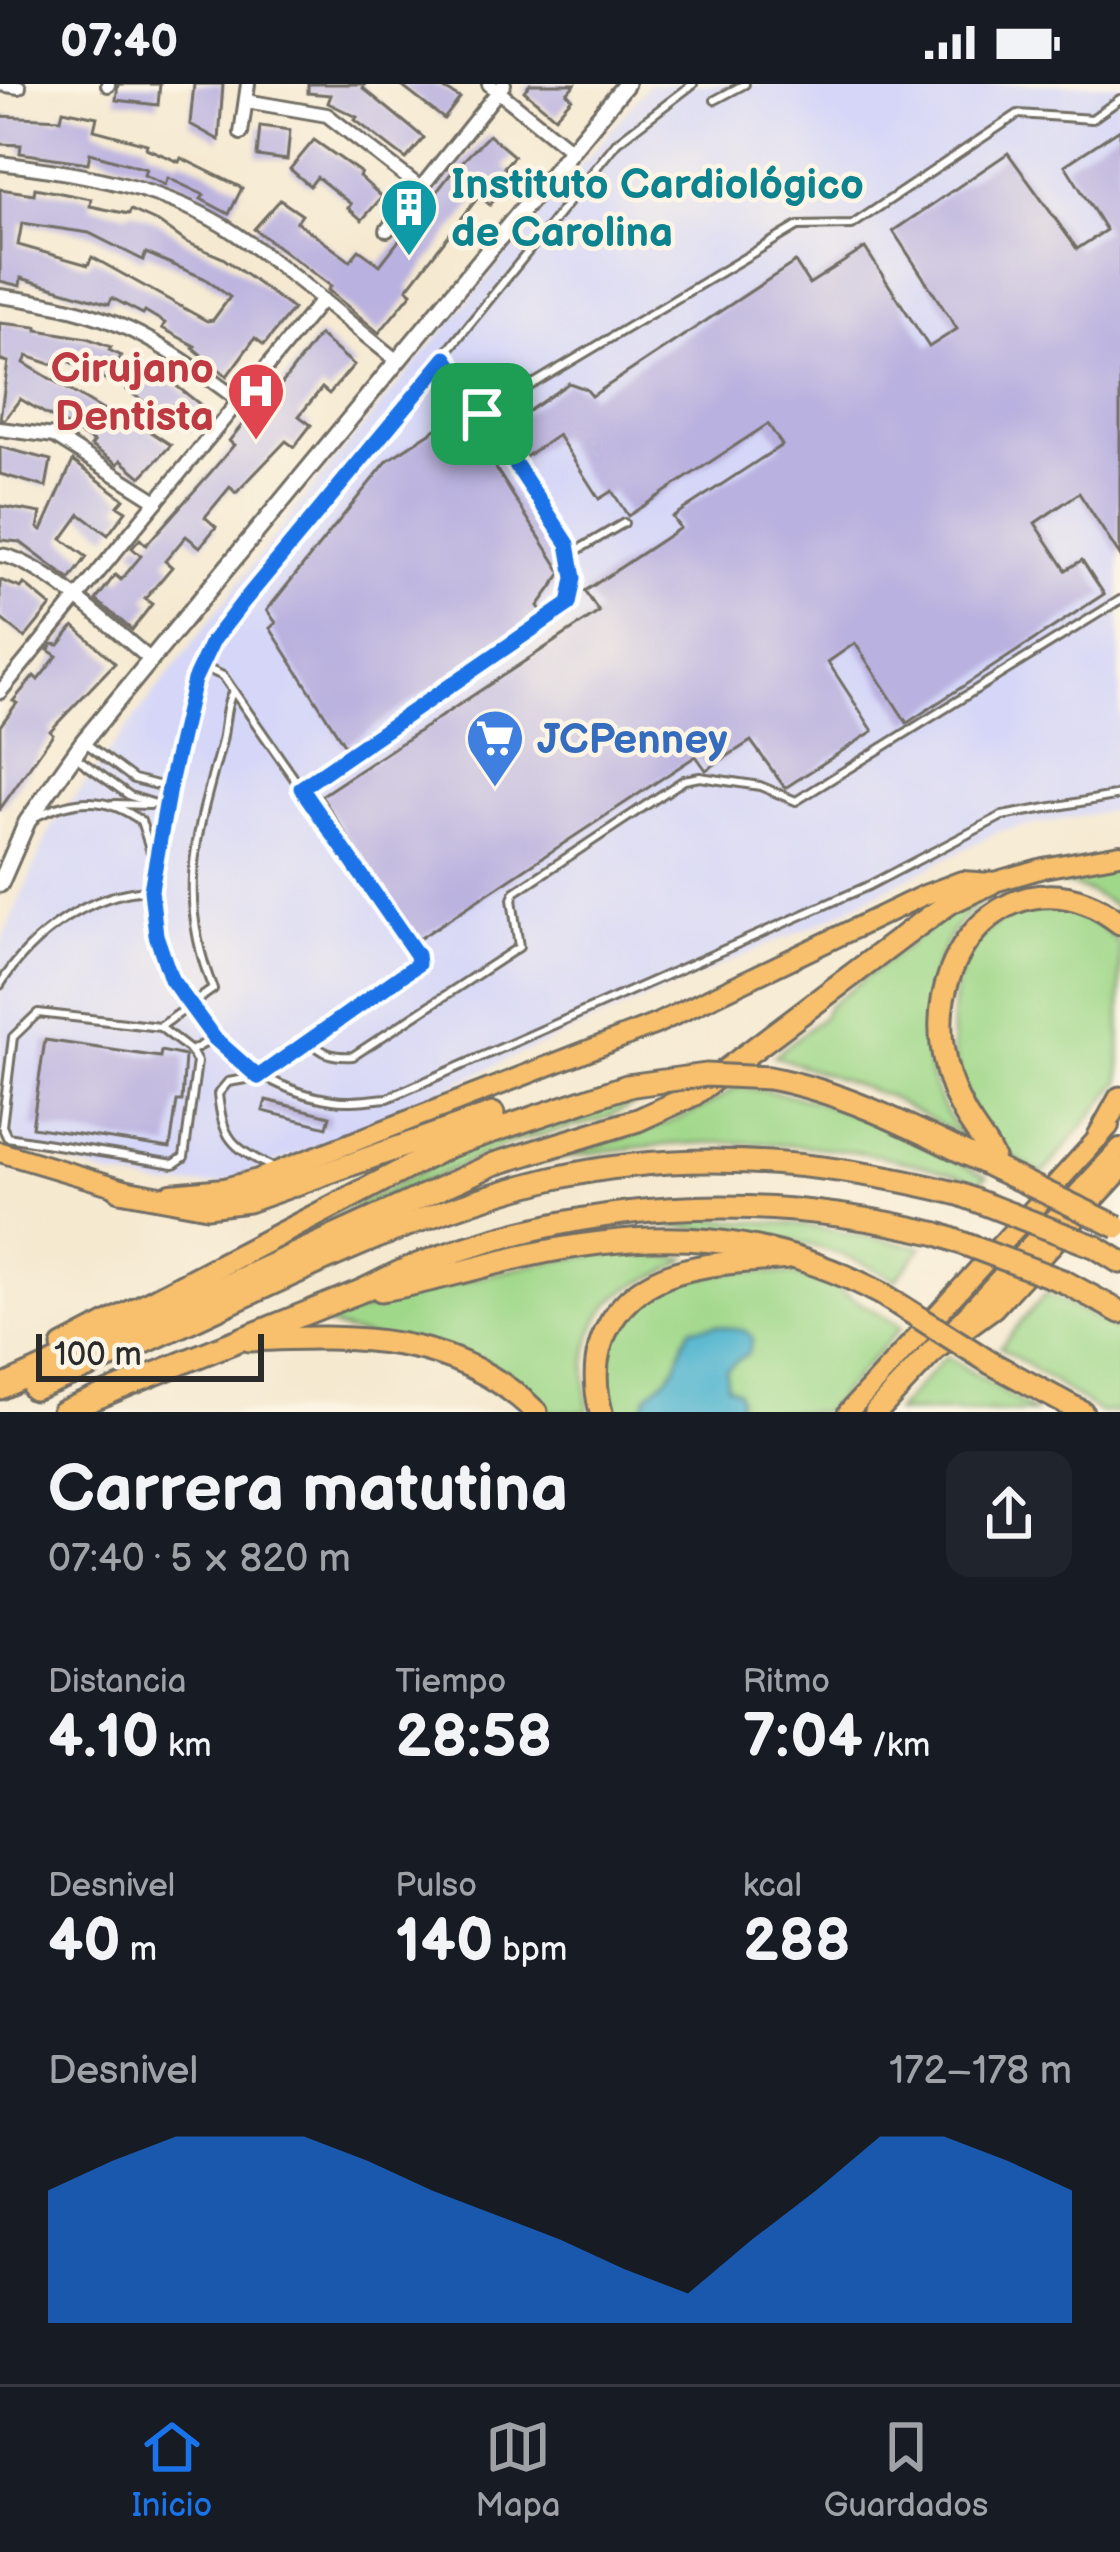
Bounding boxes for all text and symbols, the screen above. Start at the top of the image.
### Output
text: 07:40 [60,15,178,70]
place label: Instituto Cardiológico de Carolina [451,160,864,259]
building icon: Instituto Cardiológico de Carolina [378,176,440,258]
place label: Cirujano Dentista [51,344,214,443]
hospital icon: Cirujano Dentista [225,360,287,442]
pin [431,363,533,465]
icon: arrive [449,381,515,447]
supermarket icon: JCPenney [464,707,526,789]
place label: JCPenney [537,715,728,766]
scale bar [36,1328,264,1381]
text: 100 m [54,1335,142,1375]
text: Carrera matutina [48,1451,568,1530]
button: share [946,1451,1072,1577]
text: 07:40 · 5 × 820 m [48,1536,351,1583]
text: Distancia [48,1662,187,1702]
text: Tiempo [395,1662,506,1702]
text: Ritmo [743,1662,830,1702]
text: 4.10 [48,1702,159,1774]
text: 28:58 [395,1702,552,1774]
text: 7:04 [743,1702,863,1774]
text: km [159,1726,212,1766]
text: /km [863,1726,930,1766]
text: Desnivel [48,1866,175,1906]
text: Pulso [395,1866,477,1906]
text: kcal [743,1866,802,1906]
text: 40 [48,1906,121,1978]
text: 140 [395,1906,493,1978]
text: 288 [743,1906,851,1978]
text: m [121,1930,157,1970]
text: bpm [493,1930,567,1970]
text: Desnivel [48,2048,198,2095]
text: 172–178 m [889,2048,1072,2095]
tab: Inicio [132,2414,212,2526]
tab: Mapa [475,2414,560,2526]
tab: Guardados [824,2414,988,2526]

